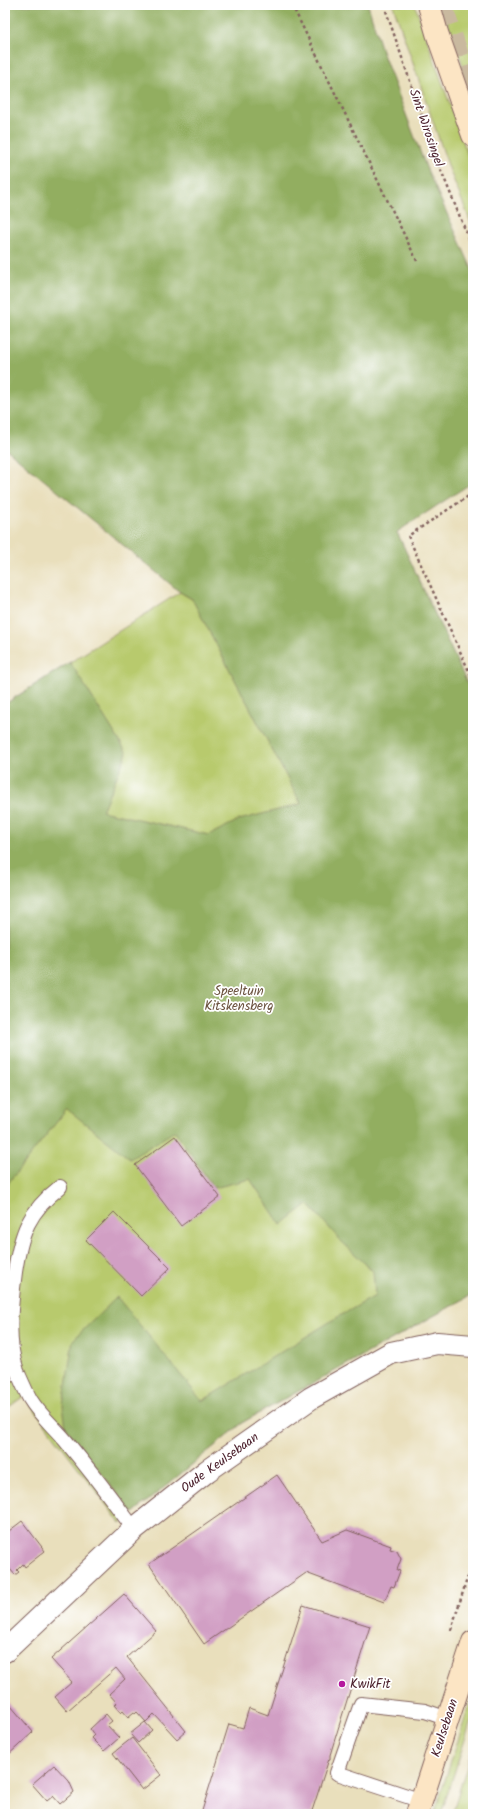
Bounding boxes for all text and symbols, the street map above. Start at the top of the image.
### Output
street label: Sint Wirosingel [403,86,449,170]
park label: Speeltuin Kitskensberg [205,981,273,1017]
street label: Oude Keulsebaan [177,1427,263,1499]
place label: KwikFit [350,1674,392,1695]
marker: KwikFit [337,1679,347,1689]
street label: Keulsebaan [426,1696,464,1760]

